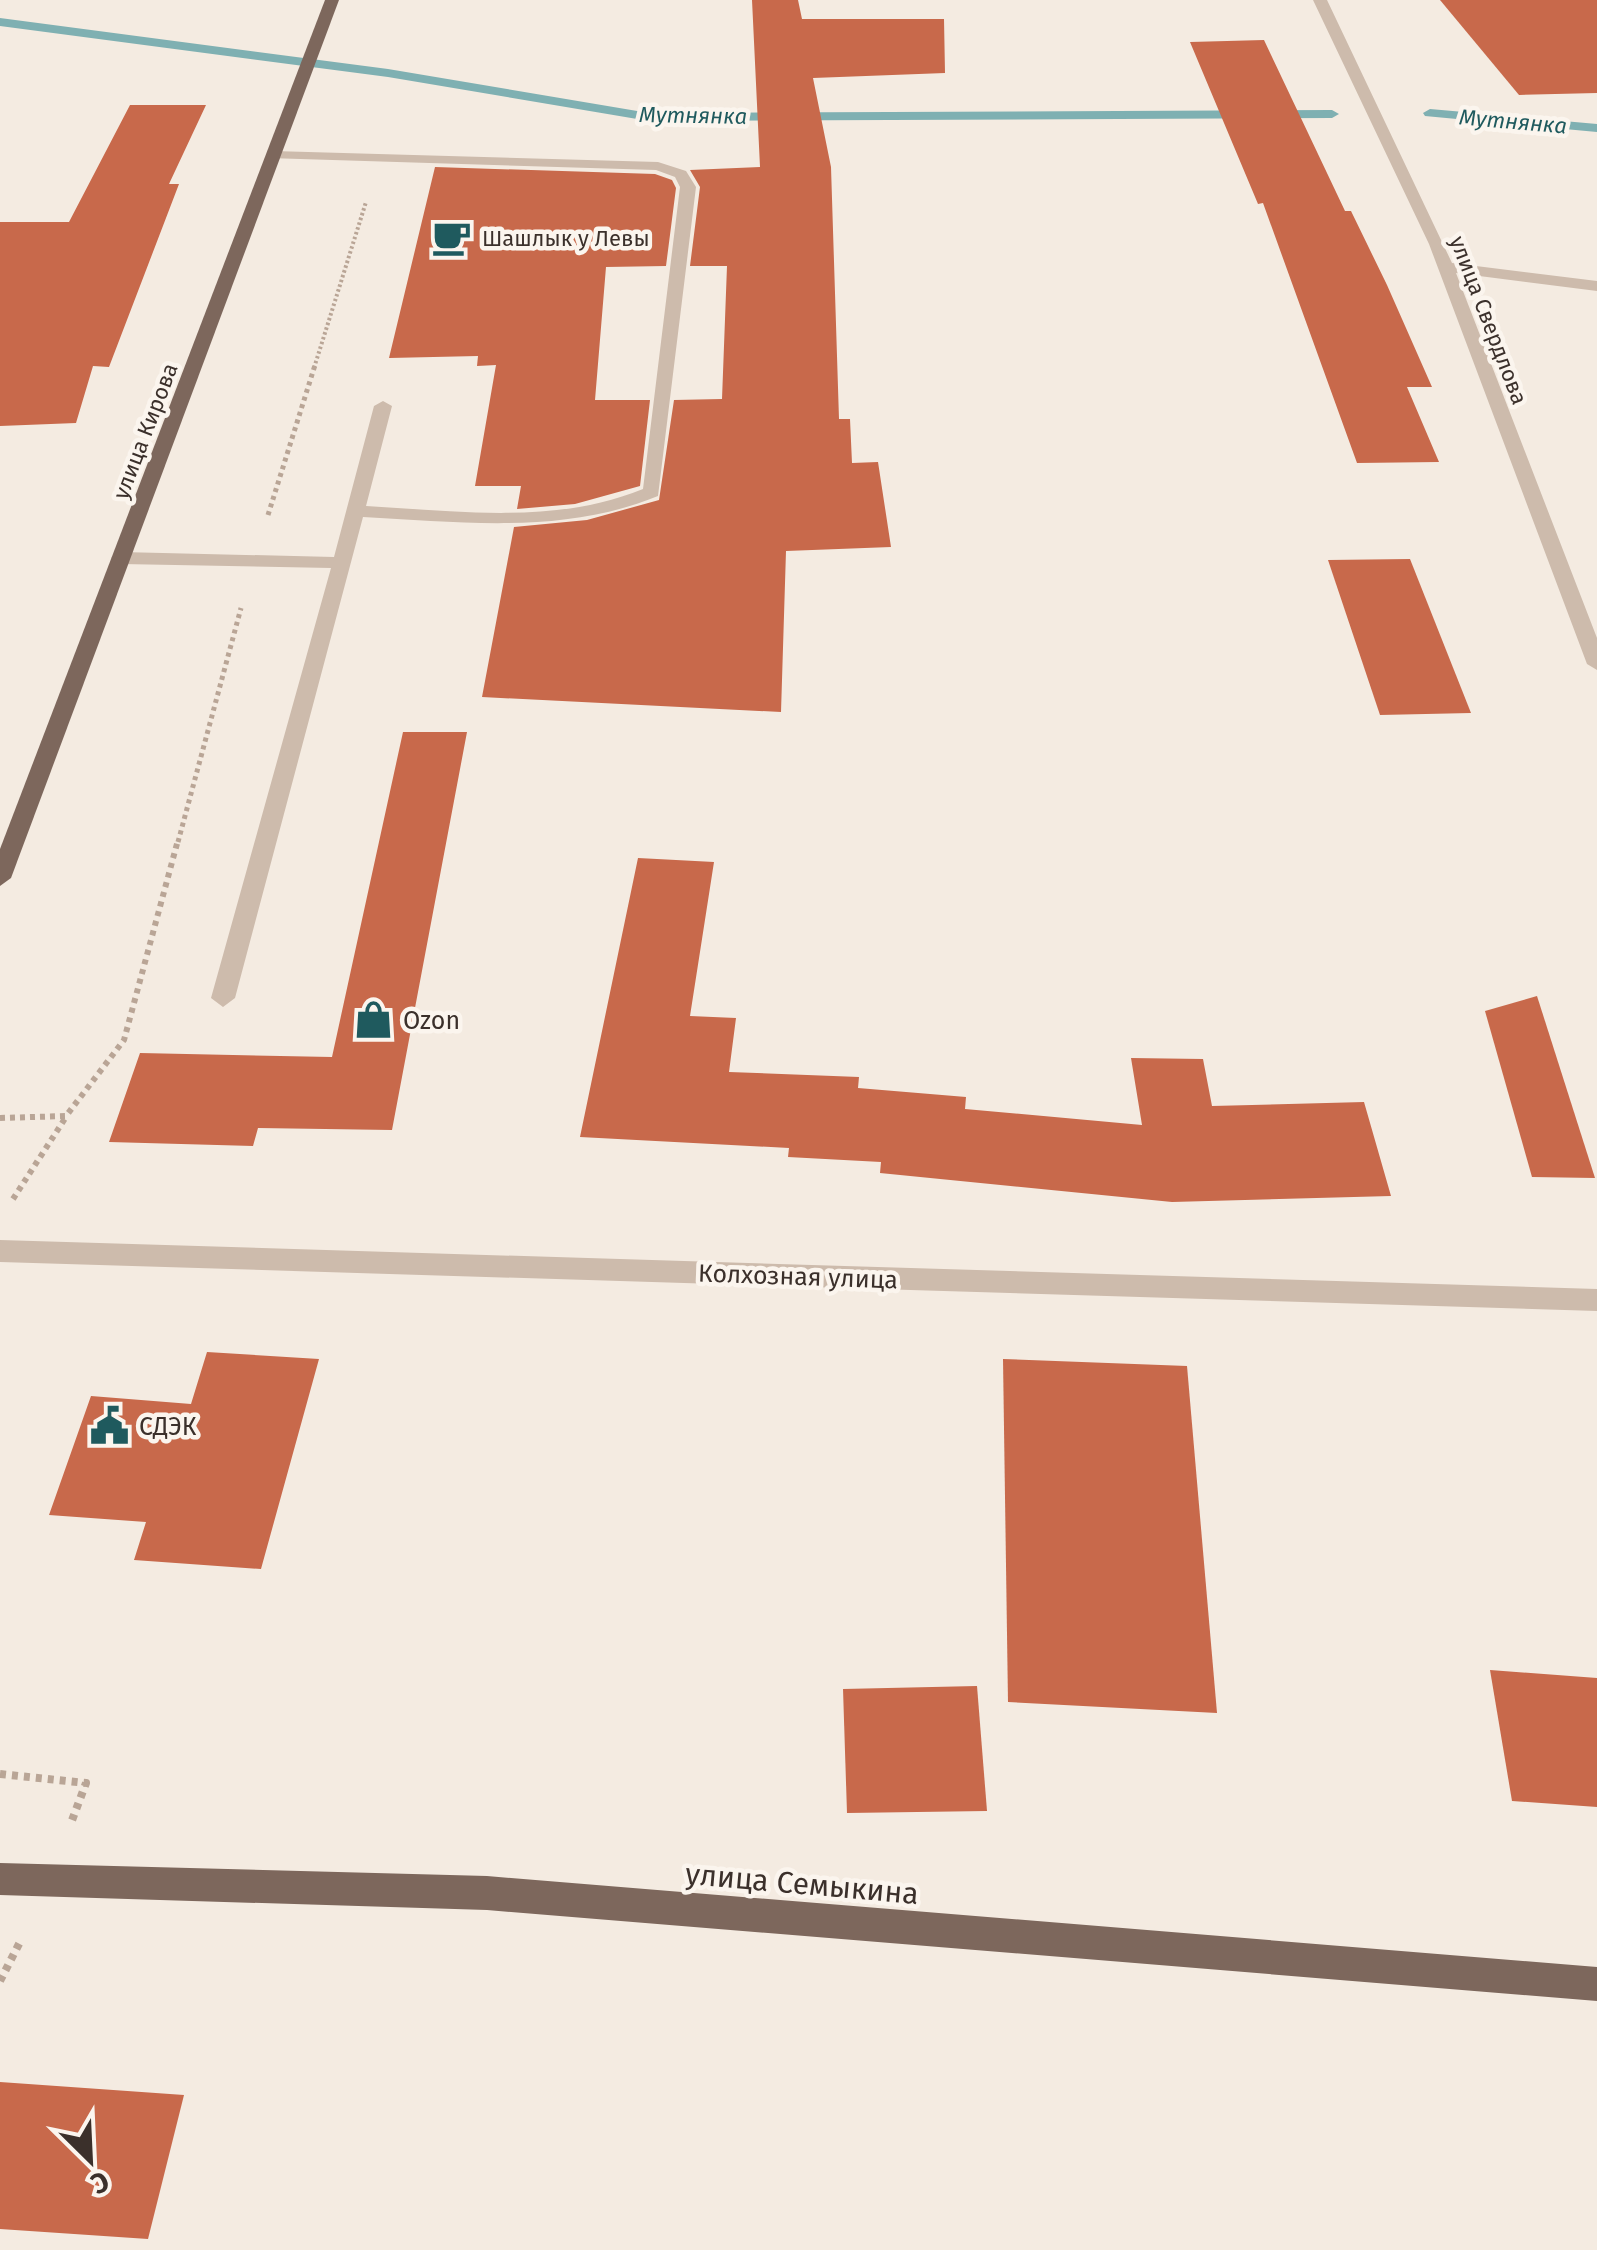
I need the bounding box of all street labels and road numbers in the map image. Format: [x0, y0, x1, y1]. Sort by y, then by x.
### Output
street label: улица Свердлова [1444, 232, 1533, 408]
street label: улица Кирова [107, 359, 184, 503]
street label: Колхозная улица [698, 1259, 898, 1295]
street label: улица Семыкина [684, 1856, 920, 1912]

